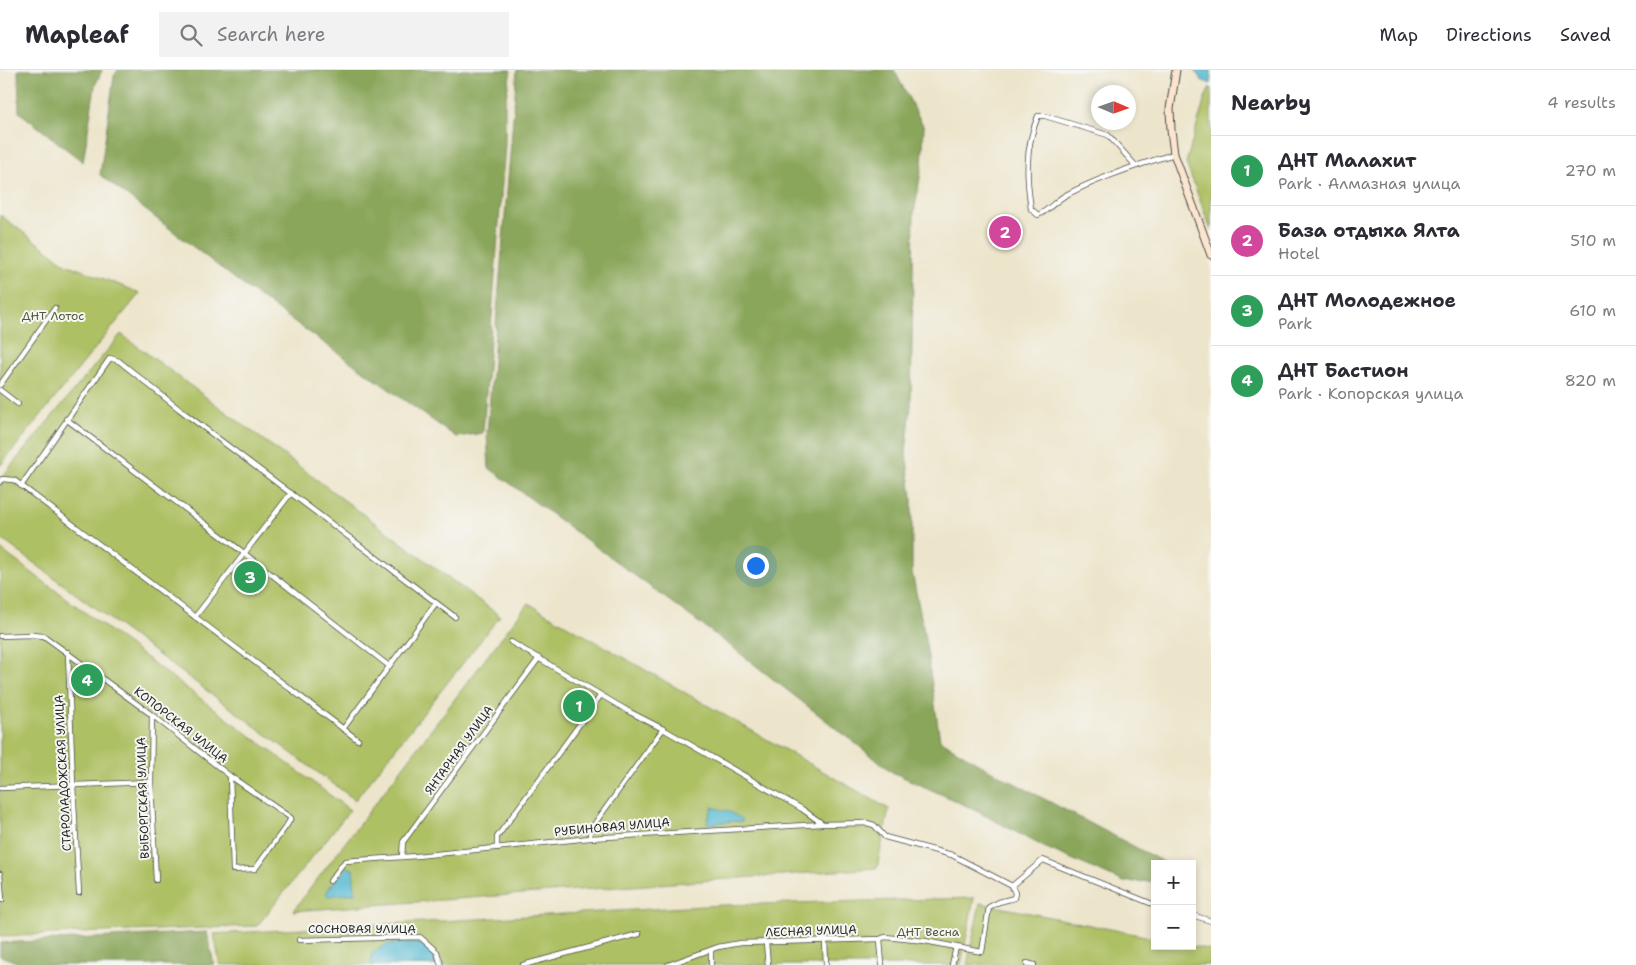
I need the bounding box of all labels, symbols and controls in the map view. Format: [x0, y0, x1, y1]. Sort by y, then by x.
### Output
search box [159, 12, 509, 57]
text: Mapleaf [25, 19, 129, 51]
icon: search [177, 21, 205, 49]
text: Search here [217, 22, 325, 47]
text: Map [1380, 23, 1418, 47]
text: Directions [1446, 23, 1532, 47]
text: Saved [1560, 23, 1611, 47]
north arrow [1091, 85, 1136, 130]
text: Nearby [1231, 89, 1311, 117]
text: 4 results [1547, 92, 1616, 113]
text: ДНТ Малахит [1278, 148, 1416, 173]
text: 1 [1243, 160, 1251, 181]
text: 270 m [1565, 160, 1616, 181]
text: Park · Алмазная улица [1278, 173, 1461, 194]
pin: 2 [989, 213, 1021, 251]
text: База отдыха Ялта [1278, 218, 1460, 243]
text: 2 [1241, 230, 1253, 251]
text: 510 m [1570, 230, 1616, 251]
text: Hotel [1278, 243, 1319, 264]
text: ДНТ Молодежное [1278, 288, 1456, 313]
text: 3 [1241, 300, 1253, 321]
text: 610 m [1569, 300, 1616, 321]
park label: ДНТ Лотос [22, 308, 84, 324]
text: Park [1278, 313, 1312, 334]
text: ДНТ Бастион [1278, 358, 1409, 383]
text: 4 [1241, 370, 1253, 391]
text: 820 m [1565, 370, 1616, 391]
text: Park · Копорская улица [1278, 383, 1463, 404]
your location [743, 553, 769, 579]
pin: 3 [234, 558, 266, 596]
pin: 4 [71, 661, 103, 699]
street label: КОПОРСКАЯ УЛИЦА [131, 683, 231, 767]
pin: 1 [563, 687, 595, 725]
street label: СТАРОЛАДОЖСКАЯ УЛИЦА [51, 694, 75, 852]
street label: ЯНТАРНАЯ УЛИЦА [421, 702, 497, 798]
street label: ВЫБОРГСКАЯ УЛИЦА [133, 737, 153, 859]
street label: РУБИНОВАЯ УЛИЦА [554, 814, 671, 840]
map controls [1151, 860, 1196, 950]
button: + [1151, 860, 1196, 905]
button: − [1151, 905, 1196, 950]
street label: СОСНОВАЯ УЛИЦА [308, 921, 416, 937]
street label: ЛЕСНАЯ УЛИЦА [765, 921, 857, 941]
park label: ДНТ Весна [897, 924, 960, 940]

